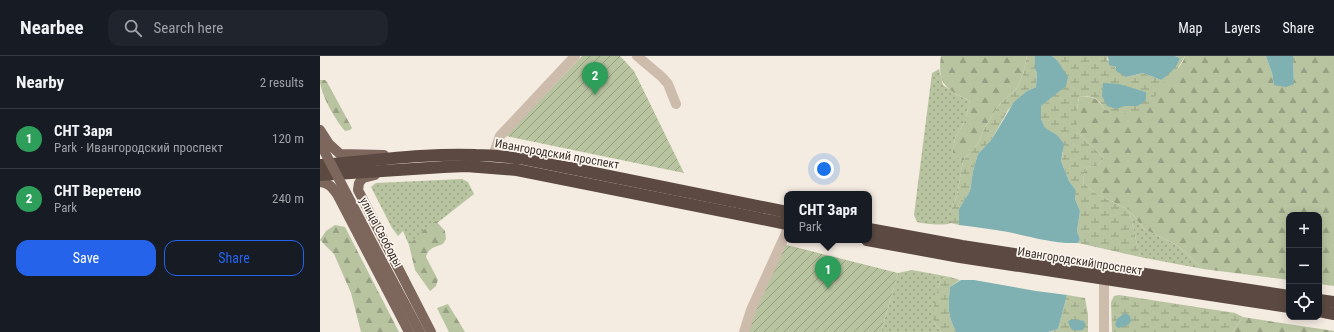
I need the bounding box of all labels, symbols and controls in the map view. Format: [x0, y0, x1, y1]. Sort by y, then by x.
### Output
search box [108, 10, 388, 46]
text: Nearbee [20, 16, 84, 39]
icon: search [122, 17, 144, 39]
text: Search here [154, 19, 223, 37]
text: Map [1178, 20, 1202, 36]
text: Layers [1224, 20, 1261, 36]
text: Share [1283, 20, 1314, 36]
pin: 2 [582, 62, 608, 95]
text: Nearby [16, 72, 64, 92]
text: 2 results [260, 75, 304, 90]
text: СНТ Заря [54, 122, 113, 140]
text: 1 [26, 131, 32, 146]
text: 120 m [272, 131, 304, 146]
street label: Ивангородский проспект [494, 136, 620, 172]
text: Park · Ивангородский проспект [54, 140, 223, 155]
your location [814, 159, 834, 179]
text: СНТ Веретено [54, 182, 141, 200]
text: 2 [26, 191, 32, 206]
text: 240 m [272, 191, 304, 206]
popup [784, 191, 872, 243]
street label: улица Свободы [357, 195, 405, 269]
text: Park [54, 200, 77, 215]
text: СНТ Заря [799, 201, 857, 219]
map controls [1286, 212, 1322, 320]
button: + [1286, 212, 1322, 248]
text: Park [799, 219, 822, 234]
button: Save [16, 240, 156, 276]
button: Share [164, 240, 304, 276]
street label: Ивангородский проспект [1017, 244, 1143, 278]
button: − [1286, 248, 1322, 284]
pin: 1 [815, 256, 841, 289]
button: locate [1286, 284, 1322, 320]

